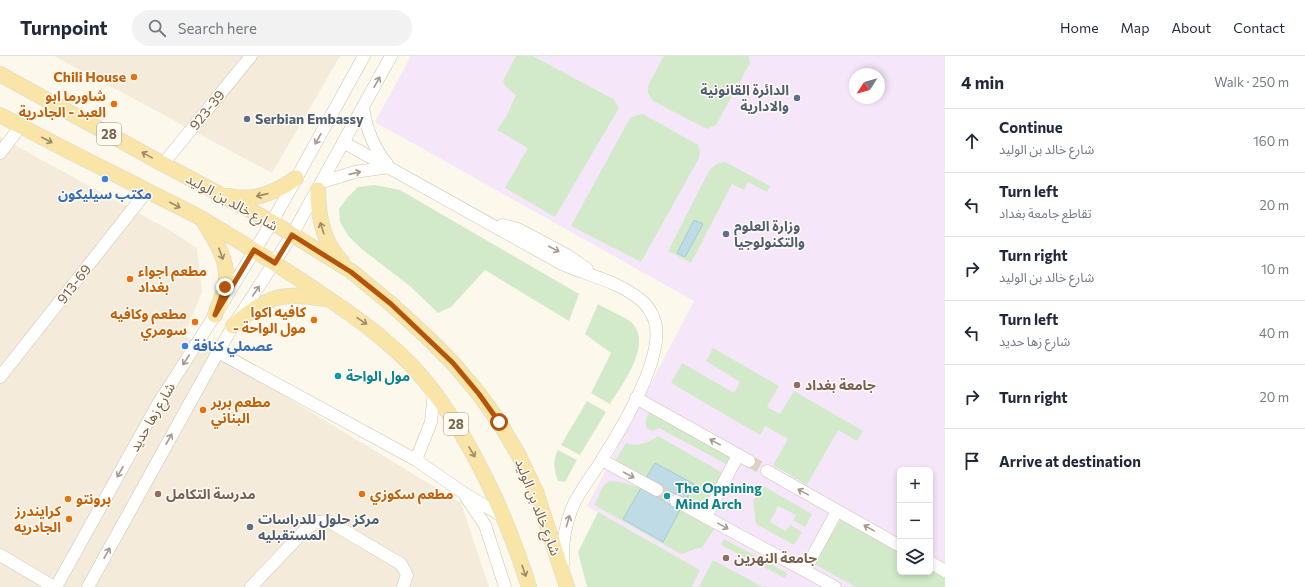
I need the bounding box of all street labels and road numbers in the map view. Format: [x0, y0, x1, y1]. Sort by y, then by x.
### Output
street label: 923-39 [185, 86, 228, 133]
road number: 28 [97, 123, 121, 145]
street label: شارع خالد بن الوليد [182, 169, 281, 237]
street label: 913-69 [53, 261, 94, 307]
street label: شارع زها حديد [125, 379, 181, 456]
road number: 28 [444, 413, 468, 435]
street label: شارع خالد بن الوليد [509, 456, 565, 559]

